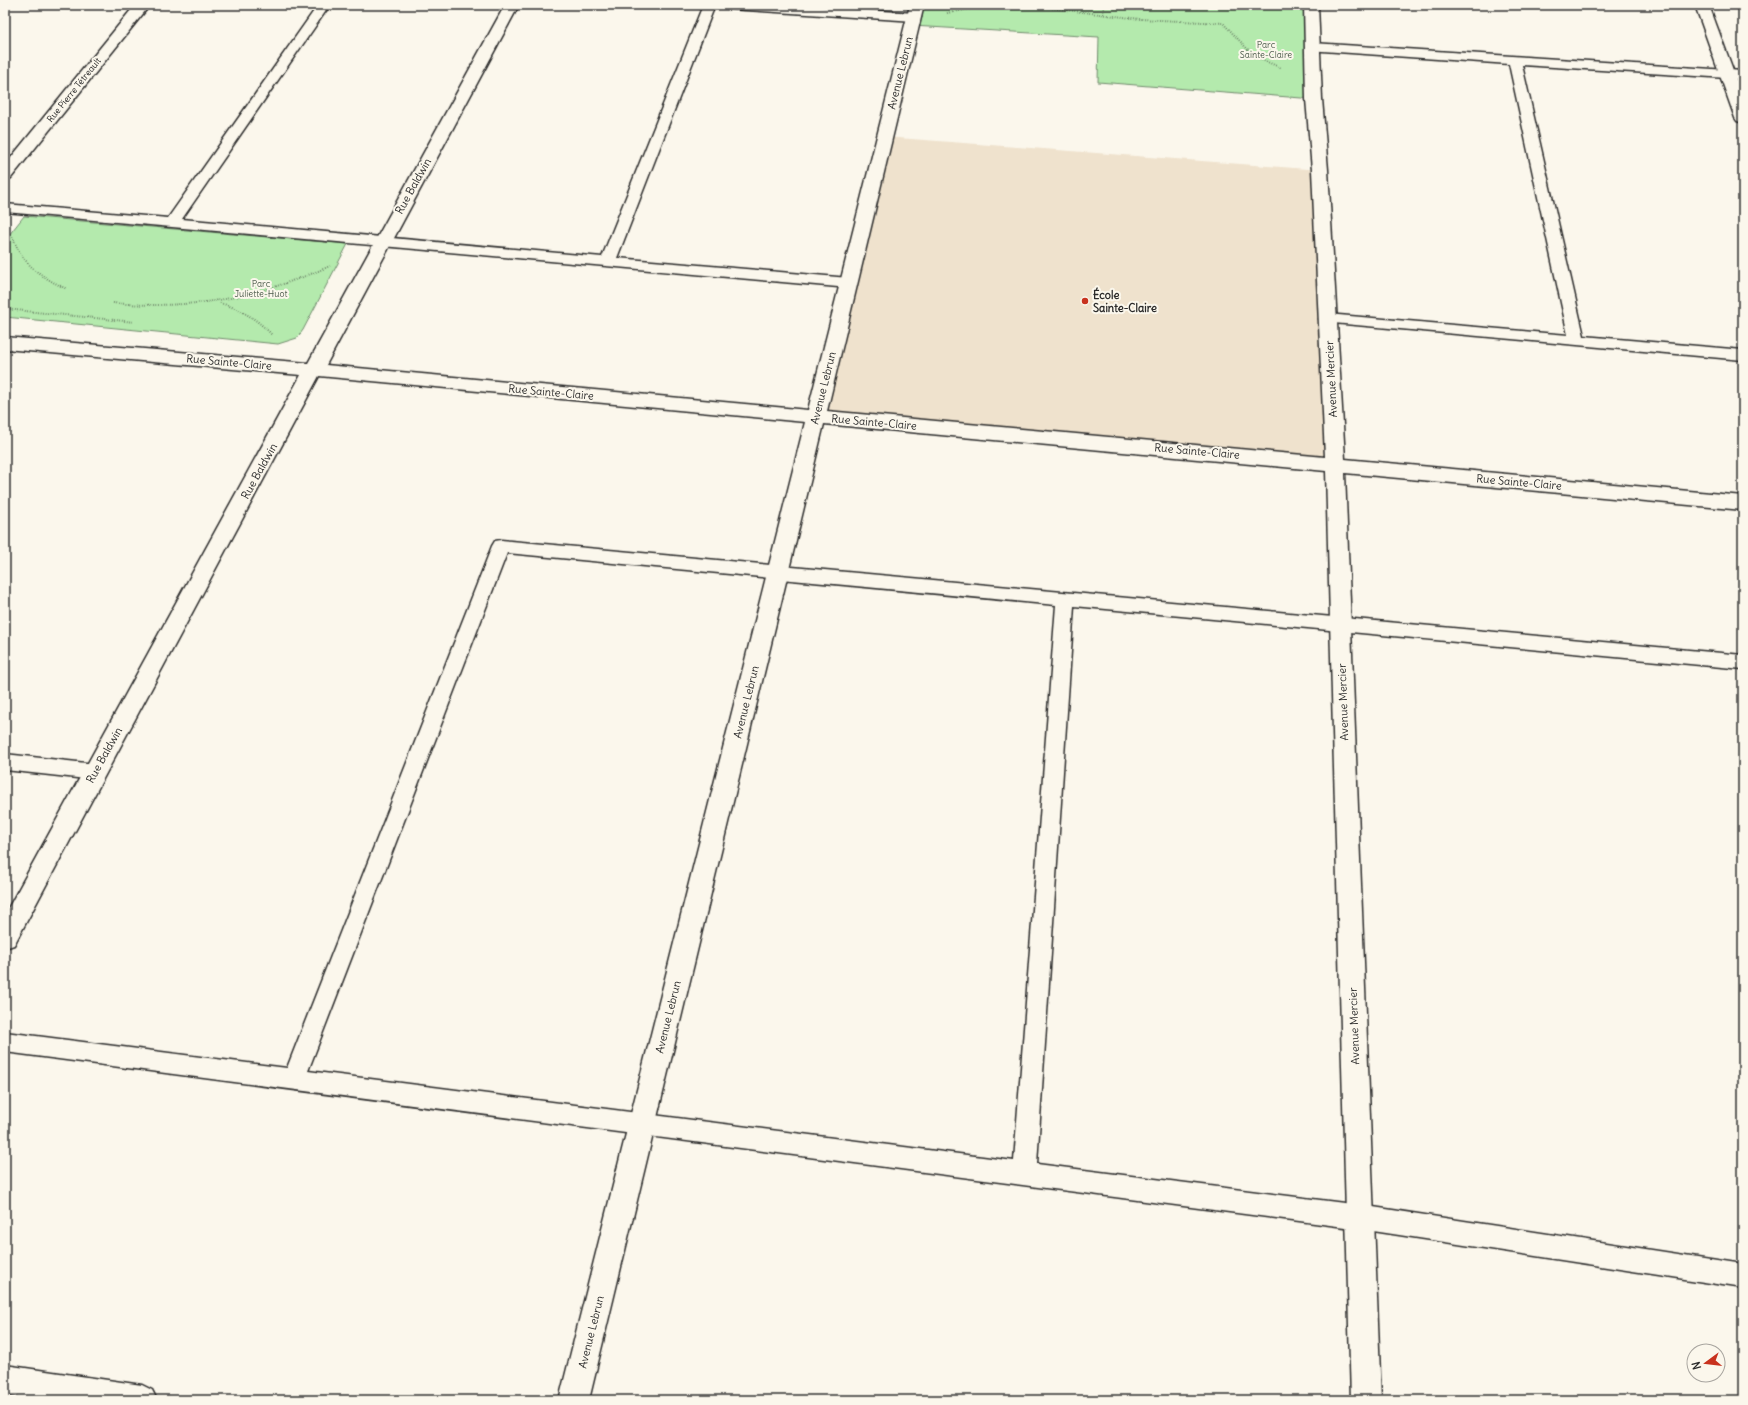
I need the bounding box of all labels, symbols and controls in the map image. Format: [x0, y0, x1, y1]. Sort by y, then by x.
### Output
street label: Avenue Lebrun [884, 35, 916, 111]
park label: Parc Sainte-Claire [1240, 39, 1292, 60]
street label: Rue Pierre Tétreault [44, 55, 103, 124]
street label: Rue Baldwin [392, 156, 434, 216]
park label: Parc Juliette-Huot [234, 278, 288, 299]
place label: École Sainte-Claire [1093, 287, 1157, 315]
marker: École Sainte-Claire [1080, 296, 1090, 306]
street label: Avenue Mercier [1322, 340, 1340, 418]
street label: Avenue Lebrun [807, 350, 839, 426]
street label: Rue Sainte-Claire [186, 351, 272, 373]
street label: Rue Sainte-Claire [508, 381, 594, 403]
street label: Rue Sainte-Claire [831, 411, 917, 433]
street label: Rue Sainte-Claire [1154, 440, 1240, 462]
street label: Rue Baldwin [238, 441, 280, 501]
street label: Rue Sainte-Claire [1476, 471, 1562, 493]
street label: Avenue Mercier [1335, 663, 1351, 741]
street label: Avenue Lebrun [730, 664, 762, 740]
street label: Rue Baldwin [83, 725, 125, 785]
street label: Avenue Lebrun [652, 979, 684, 1055]
street label: Avenue Mercier [1346, 987, 1362, 1065]
street label: Avenue Lebrun [575, 1294, 607, 1370]
north arrow [1686, 1343, 1726, 1383]
text: N [1689, 1360, 1704, 1371]

